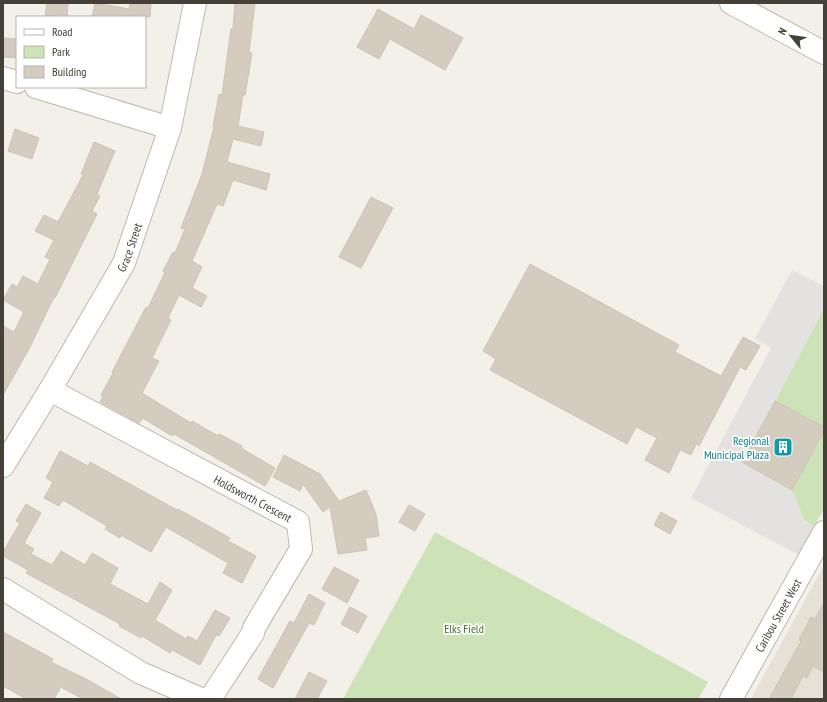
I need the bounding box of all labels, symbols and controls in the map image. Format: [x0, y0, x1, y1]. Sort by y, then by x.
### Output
legend [16, 16, 146, 88]
north arrow [771, 16, 811, 56]
text: Road [52, 24, 72, 39]
text: N [775, 25, 790, 37]
text: Park [52, 44, 70, 59]
text: Building [52, 64, 87, 79]
street label: Grace Street [113, 220, 145, 274]
place label: Regional Municipal Plaza [704, 433, 769, 462]
building icon: Regional Municipal Plaza [772, 436, 794, 458]
street label: Holdsworth Crescent [212, 471, 295, 525]
street label: Caribou Street West [751, 575, 804, 654]
park label: Elks Field [444, 621, 484, 636]

